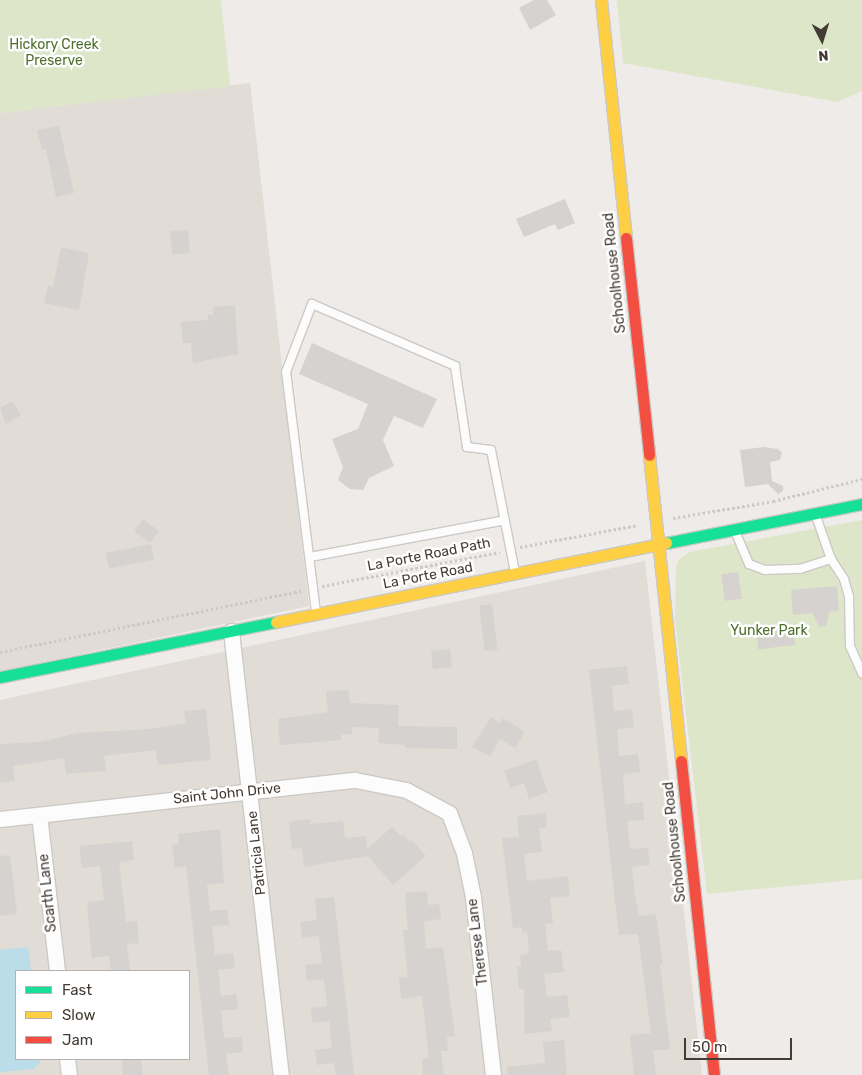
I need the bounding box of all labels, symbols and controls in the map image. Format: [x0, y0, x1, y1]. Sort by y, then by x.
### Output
north arrow [797, 15, 847, 65]
park label: Hickory Creek Preserve [9, 37, 99, 70]
text: N [818, 47, 829, 64]
street label: Schoolhouse Road [600, 212, 630, 334]
street label: La Porte Road Path [366, 535, 492, 575]
street label: La Porte Road [382, 559, 474, 593]
park label: Yunker Park [730, 623, 808, 639]
street label: Saint John Drive [172, 780, 282, 808]
street label: Schoolhouse Road [660, 781, 690, 903]
street label: Patricia Lane [244, 810, 270, 896]
street label: Scarth Lane [36, 853, 60, 933]
street label: Therese Lane [464, 898, 492, 986]
legend [15, 970, 190, 1060]
text: Fast [62, 981, 92, 999]
text: Slow [62, 1006, 95, 1024]
scale bar [687, 1028, 794, 1060]
text: Jam [62, 1031, 93, 1049]
text: 50 m [692, 1038, 727, 1056]

